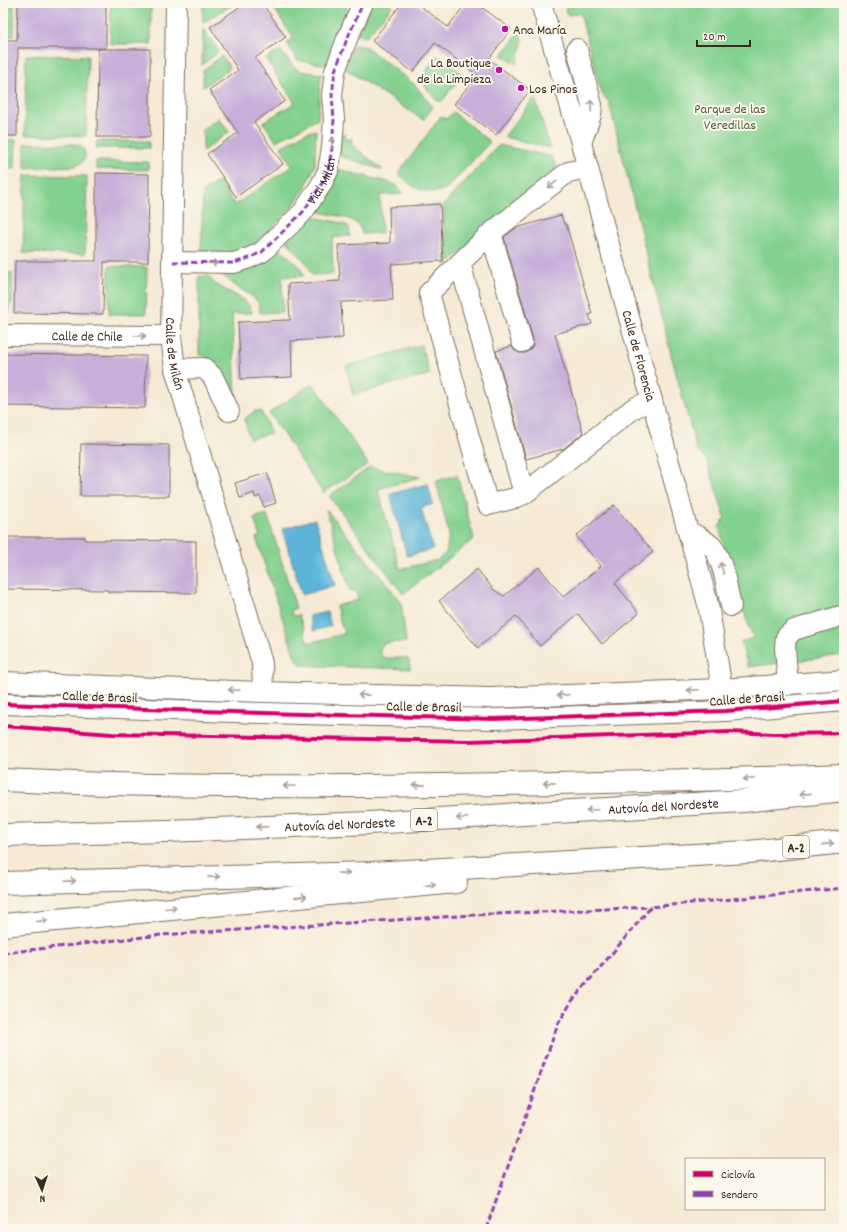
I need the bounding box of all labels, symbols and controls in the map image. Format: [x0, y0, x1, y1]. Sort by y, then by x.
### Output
place label: Ana María [513, 21, 566, 41]
scale bar [697, 22, 750, 48]
marker: Ana María [500, 24, 510, 34]
text: 20 m [703, 29, 726, 46]
place label: La Boutique de la Limpieza [417, 54, 491, 90]
marker: La Boutique de la Limpieza [494, 65, 504, 75]
place label: Los Pinos [529, 80, 578, 100]
marker: Los Pinos [516, 83, 526, 93]
one-way arrow [587, 100, 594, 113]
park label: Parque de las Veredillas [694, 100, 766, 136]
one-way arrow [329, 137, 336, 150]
street label: Vial Milán [303, 156, 342, 209]
one-way arrow [548, 180, 559, 188]
one-way arrow [205, 259, 218, 267]
street label: Calle de Florencia [615, 308, 660, 404]
street label: Calle de Milán [159, 317, 189, 393]
street label: Calle de Chile [51, 327, 123, 348]
one-way arrow [133, 332, 146, 340]
one-way arrow [718, 562, 725, 575]
one-way arrow [687, 686, 700, 694]
street label: Calle de Brasil [62, 687, 139, 709]
one-way arrow [228, 687, 241, 694]
street label: Calle de Brasil [709, 687, 786, 713]
one-way arrow [358, 691, 371, 699]
one-way arrow [557, 692, 570, 699]
street label: Calle de Brasil [386, 697, 463, 719]
one-way arrow [743, 776, 756, 783]
one-way arrow [543, 779, 556, 787]
one-way arrow [283, 782, 296, 790]
one-way arrow [413, 782, 426, 789]
one-way arrow [799, 790, 812, 798]
street label: Autovía del Nordeste [607, 794, 719, 821]
one-way arrow [586, 806, 599, 813]
road number: A-2 [411, 809, 437, 831]
street label: Autovía del Nordeste [284, 813, 396, 838]
one-way arrow [456, 814, 469, 821]
one-way arrow [256, 823, 269, 831]
road number: A-2 [783, 836, 809, 858]
one-way arrow [821, 840, 834, 848]
one-way arrow [337, 869, 350, 877]
one-way arrow [207, 873, 220, 880]
one-way arrow [63, 877, 76, 885]
one-way arrow [423, 881, 436, 888]
one-way arrow [294, 893, 307, 900]
one-way arrow [164, 904, 177, 911]
one-way arrow [35, 918, 48, 925]
legend [685, 1158, 825, 1210]
text: Ciclovía [721, 1167, 755, 1184]
north arrow [22, 1170, 62, 1210]
text: Sendero [721, 1187, 758, 1204]
text: N [39, 1190, 46, 1206]

